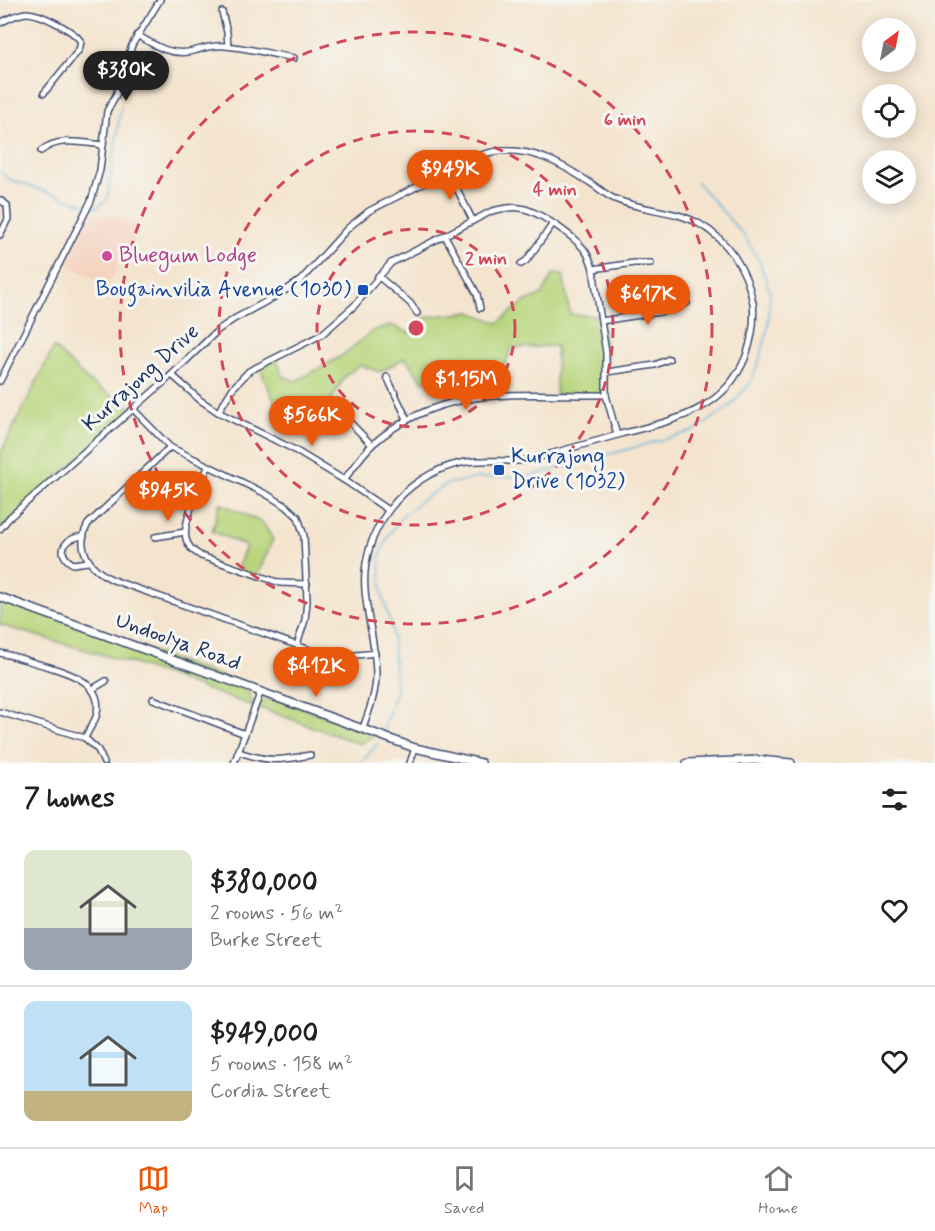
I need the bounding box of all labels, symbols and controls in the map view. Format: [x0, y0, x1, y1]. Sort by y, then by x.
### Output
north arrow [862, 18, 916, 72]
map controls [862, 18, 916, 204]
pin: $380K [84, 51, 168, 102]
text: $380K [97, 57, 155, 84]
button: locate [862, 84, 916, 138]
text: 6 min [604, 108, 646, 132]
pin: $949K [408, 150, 492, 201]
button: layers [862, 150, 916, 204]
text: $949K [421, 156, 479, 183]
text: 4 min [533, 178, 577, 202]
place label: Bluegum Lodge [119, 242, 257, 273]
text: 2 min [465, 247, 507, 271]
marker: Bluegum Lodge [100, 249, 114, 263]
pin: $617K [606, 275, 690, 326]
place label: Bougainvilia Avenue (1030) [96, 276, 351, 307]
text: $617K [620, 281, 676, 308]
marker: Bougainvilia Avenue (1030) [356, 283, 370, 297]
street label: Kurrajong Drive [77, 318, 207, 440]
centre of rings [406, 318, 426, 338]
pin: $1.15M [417, 360, 515, 411]
text: $1.15M [435, 366, 497, 393]
pin: $566K [270, 396, 354, 447]
text: $566K [283, 402, 341, 429]
place label: Kurrajong Drive (1032) [511, 443, 625, 496]
marker: Kurrajong Drive (1032) [492, 463, 506, 477]
pin: $945K [126, 471, 210, 522]
text: $945K [139, 477, 197, 504]
street label: Undoolya Road [111, 606, 245, 678]
pin: $412K [274, 647, 358, 698]
text: $412K [287, 653, 345, 680]
text: 7 homes [24, 782, 115, 816]
icon: filters [878, 783, 911, 816]
text: $380,000 [210, 866, 318, 900]
icon: home [72, 874, 144, 946]
icon: heart [878, 894, 911, 927]
text: 2 rooms · 56 m² [210, 900, 343, 927]
text: Burke Street [210, 927, 322, 954]
text: $949,000 [210, 1017, 318, 1051]
icon: home [72, 1025, 144, 1097]
icon: heart [878, 1045, 911, 1078]
text: 5 rooms · 158 m² [210, 1051, 353, 1078]
text: Cordia Street [210, 1078, 330, 1105]
tab: Map [137, 1162, 170, 1219]
tab: Saved [444, 1162, 484, 1219]
tab: Home [758, 1162, 798, 1219]

